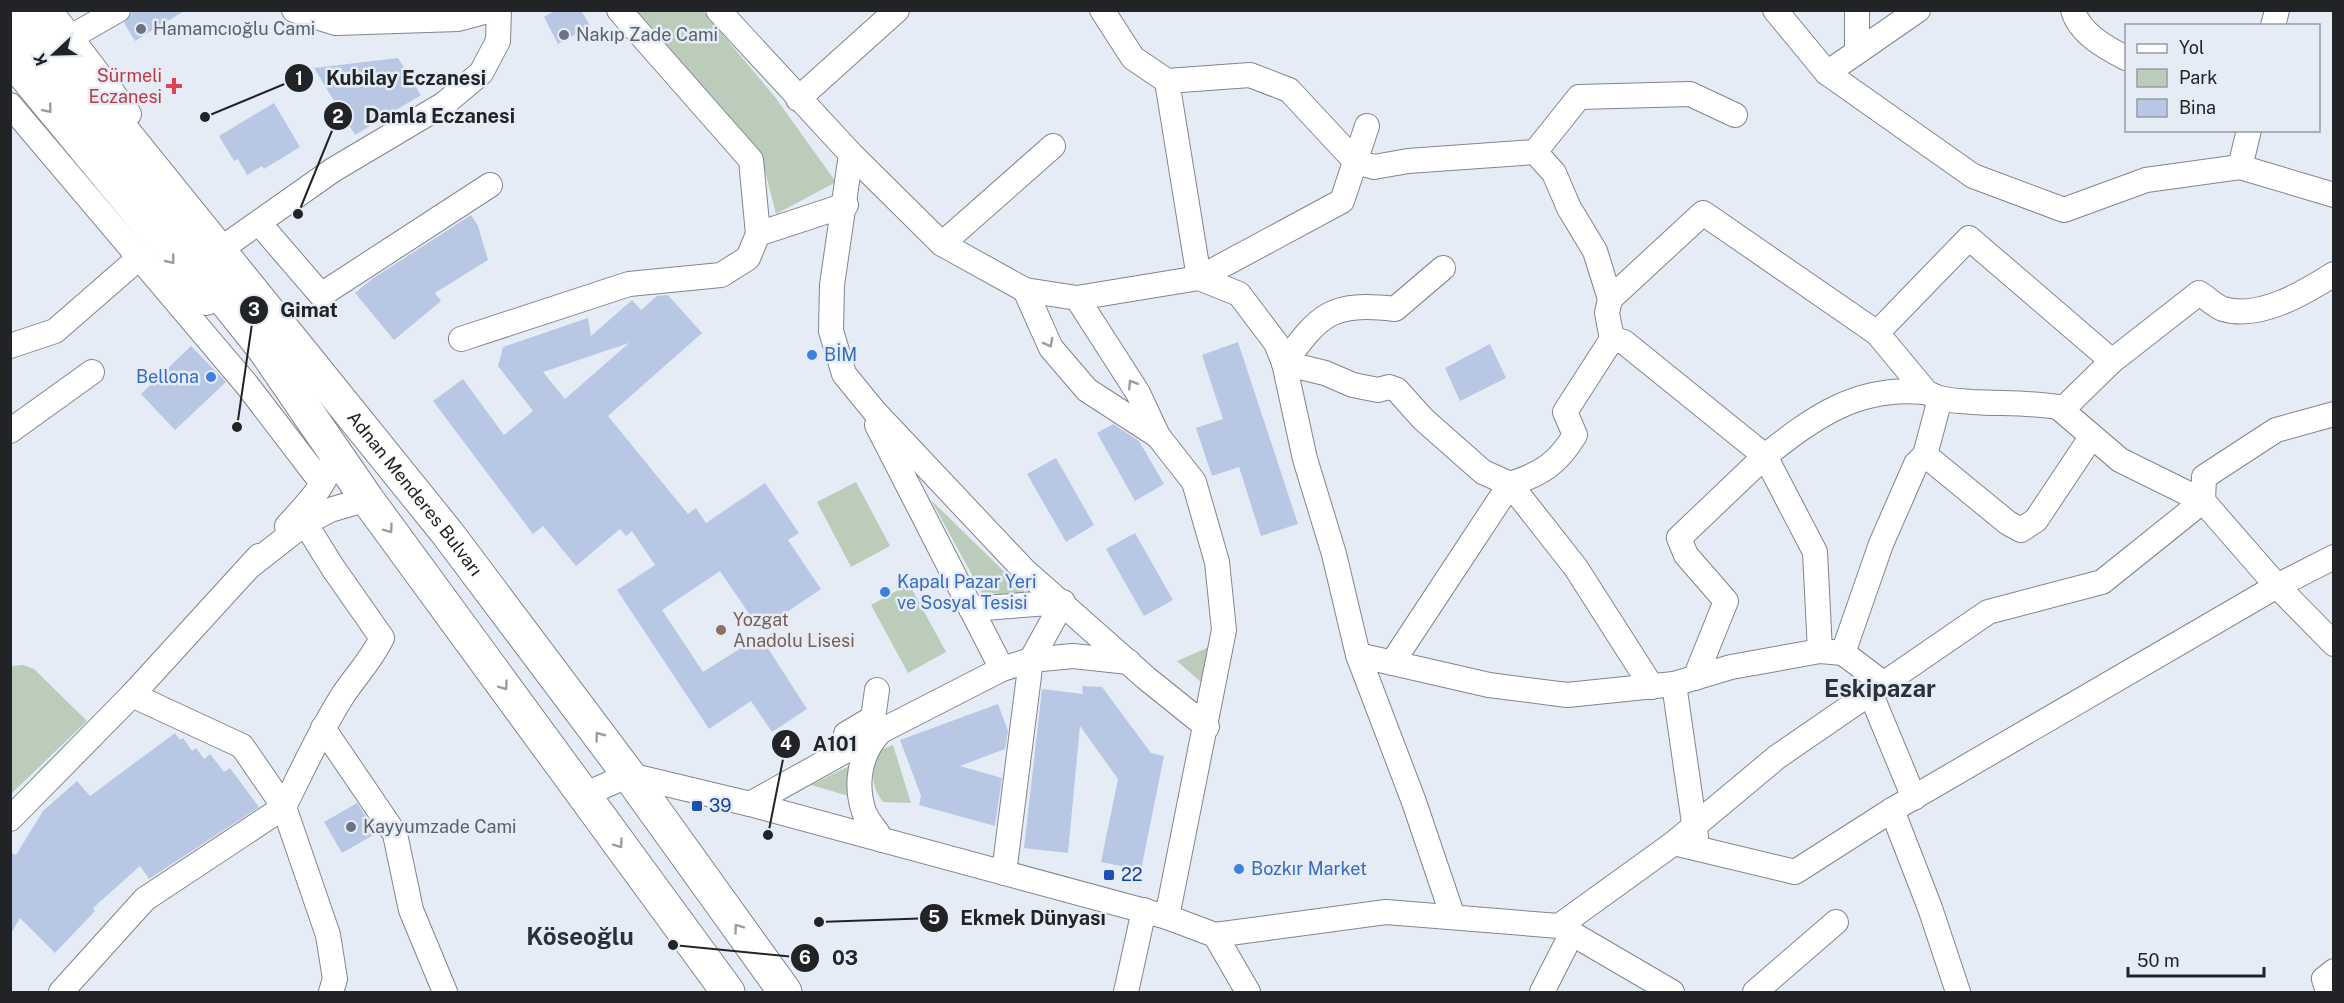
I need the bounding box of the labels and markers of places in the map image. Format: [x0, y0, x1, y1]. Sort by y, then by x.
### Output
place label: Hamamcıoğlu Cami [153, 18, 315, 39]
marker: Hamamcıoğlu Cami [134, 22, 148, 36]
place label: Nakıp Zade Cami [576, 24, 718, 45]
marker: Nakıp Zade Cami [557, 28, 571, 42]
callout: Kubilay Eczanesi [284, 59, 498, 97]
place label: Sürmeli Eczanesi [89, 65, 162, 107]
marker: Sürmeli Eczanesi [167, 79, 181, 93]
callout: Damla Eczanesi [323, 97, 527, 135]
callout: Gimat [239, 291, 350, 329]
place label: BİM [824, 343, 857, 365]
marker: BİM [805, 348, 819, 362]
place label: Bellona [136, 366, 199, 387]
marker: Bellona [204, 370, 218, 384]
place label: Kapalı Pazar Yeri ve Sosyal Tesisi [897, 571, 1037, 613]
marker: Kapalı Pazar Yeri ve Sosyal Tesisi [878, 585, 892, 599]
place label: Yozgat Anadolu Lisesi [733, 609, 855, 651]
marker: Yozgat Anadolu Lisesi [714, 623, 728, 637]
callout: A101 [771, 725, 870, 763]
place label: 39 [709, 795, 731, 816]
marker: 39 [690, 799, 704, 813]
place label: Kayyumzade Cami [363, 816, 516, 837]
marker: Kayyumzade Cami [344, 820, 358, 834]
place label: Bozkır Market [1251, 858, 1367, 879]
marker: Bozkır Market [1232, 862, 1246, 876]
place label: 22 [1121, 864, 1142, 885]
marker: 22 [1102, 868, 1116, 882]
callout: Ekmek Dünyası [919, 899, 1118, 937]
callout: 03 [790, 939, 870, 977]

